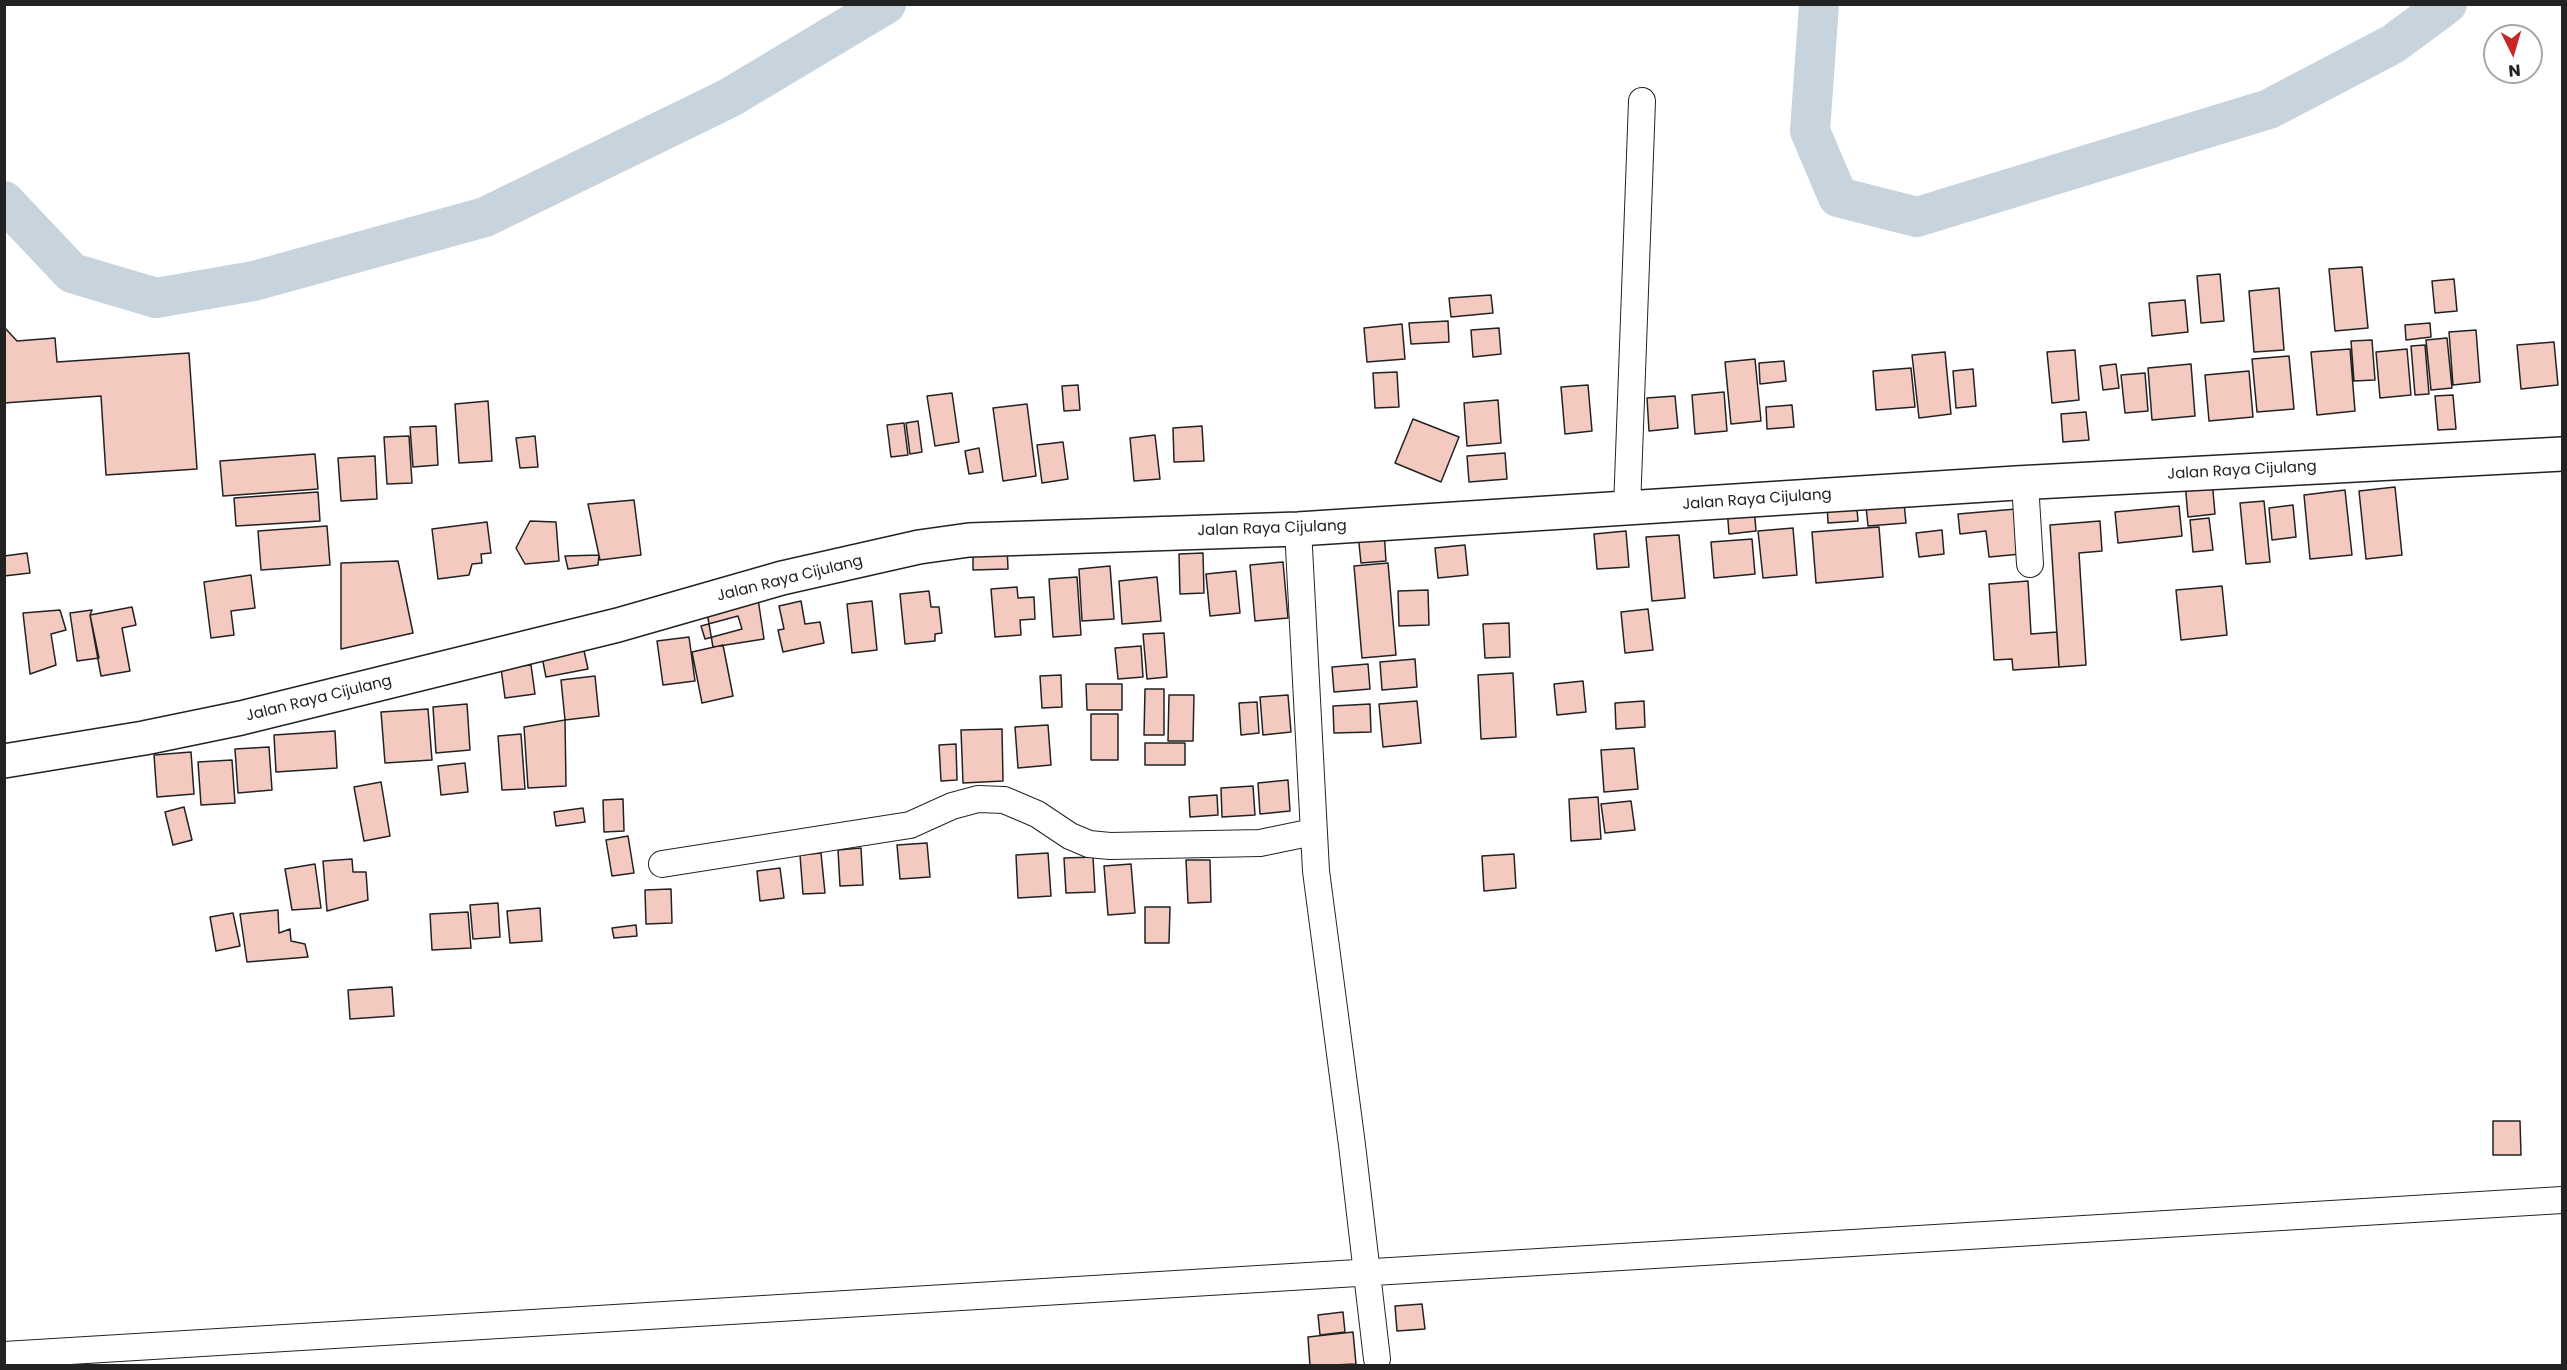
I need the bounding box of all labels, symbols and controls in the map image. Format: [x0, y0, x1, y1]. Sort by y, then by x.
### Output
north arrow [2483, 24, 2543, 84]
text: N [2507, 58, 2521, 82]
street label: Jalan Raya Cijulang [2167, 458, 2317, 484]
street label: Jalan Raya Cijulang [1682, 486, 1832, 514]
street label: Jalan Raya Cijulang [1197, 517, 1347, 541]
street label: Jalan Raya Cijulang [715, 552, 865, 606]
street label: Jalan Raya Cijulang [244, 672, 394, 726]

